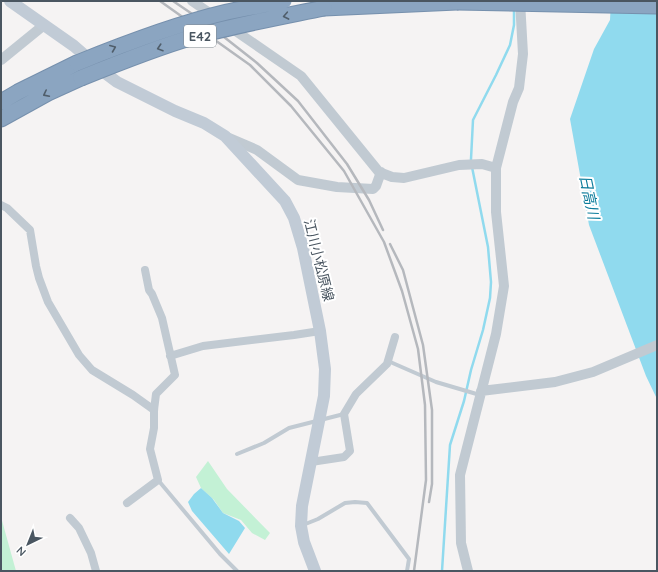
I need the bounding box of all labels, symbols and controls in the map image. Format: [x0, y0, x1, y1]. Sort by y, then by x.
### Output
one-way arrow [283, 11, 289, 20]
road number: E42 [184, 25, 216, 47]
one-way arrow [157, 43, 164, 52]
one-way arrow [110, 44, 117, 52]
one-way arrow [43, 90, 50, 97]
water label: 日高川 [576, 173, 604, 223]
street label: 江川小松原線 [300, 217, 338, 303]
north arrow [8, 524, 48, 564]
text: N [13, 543, 29, 559]

